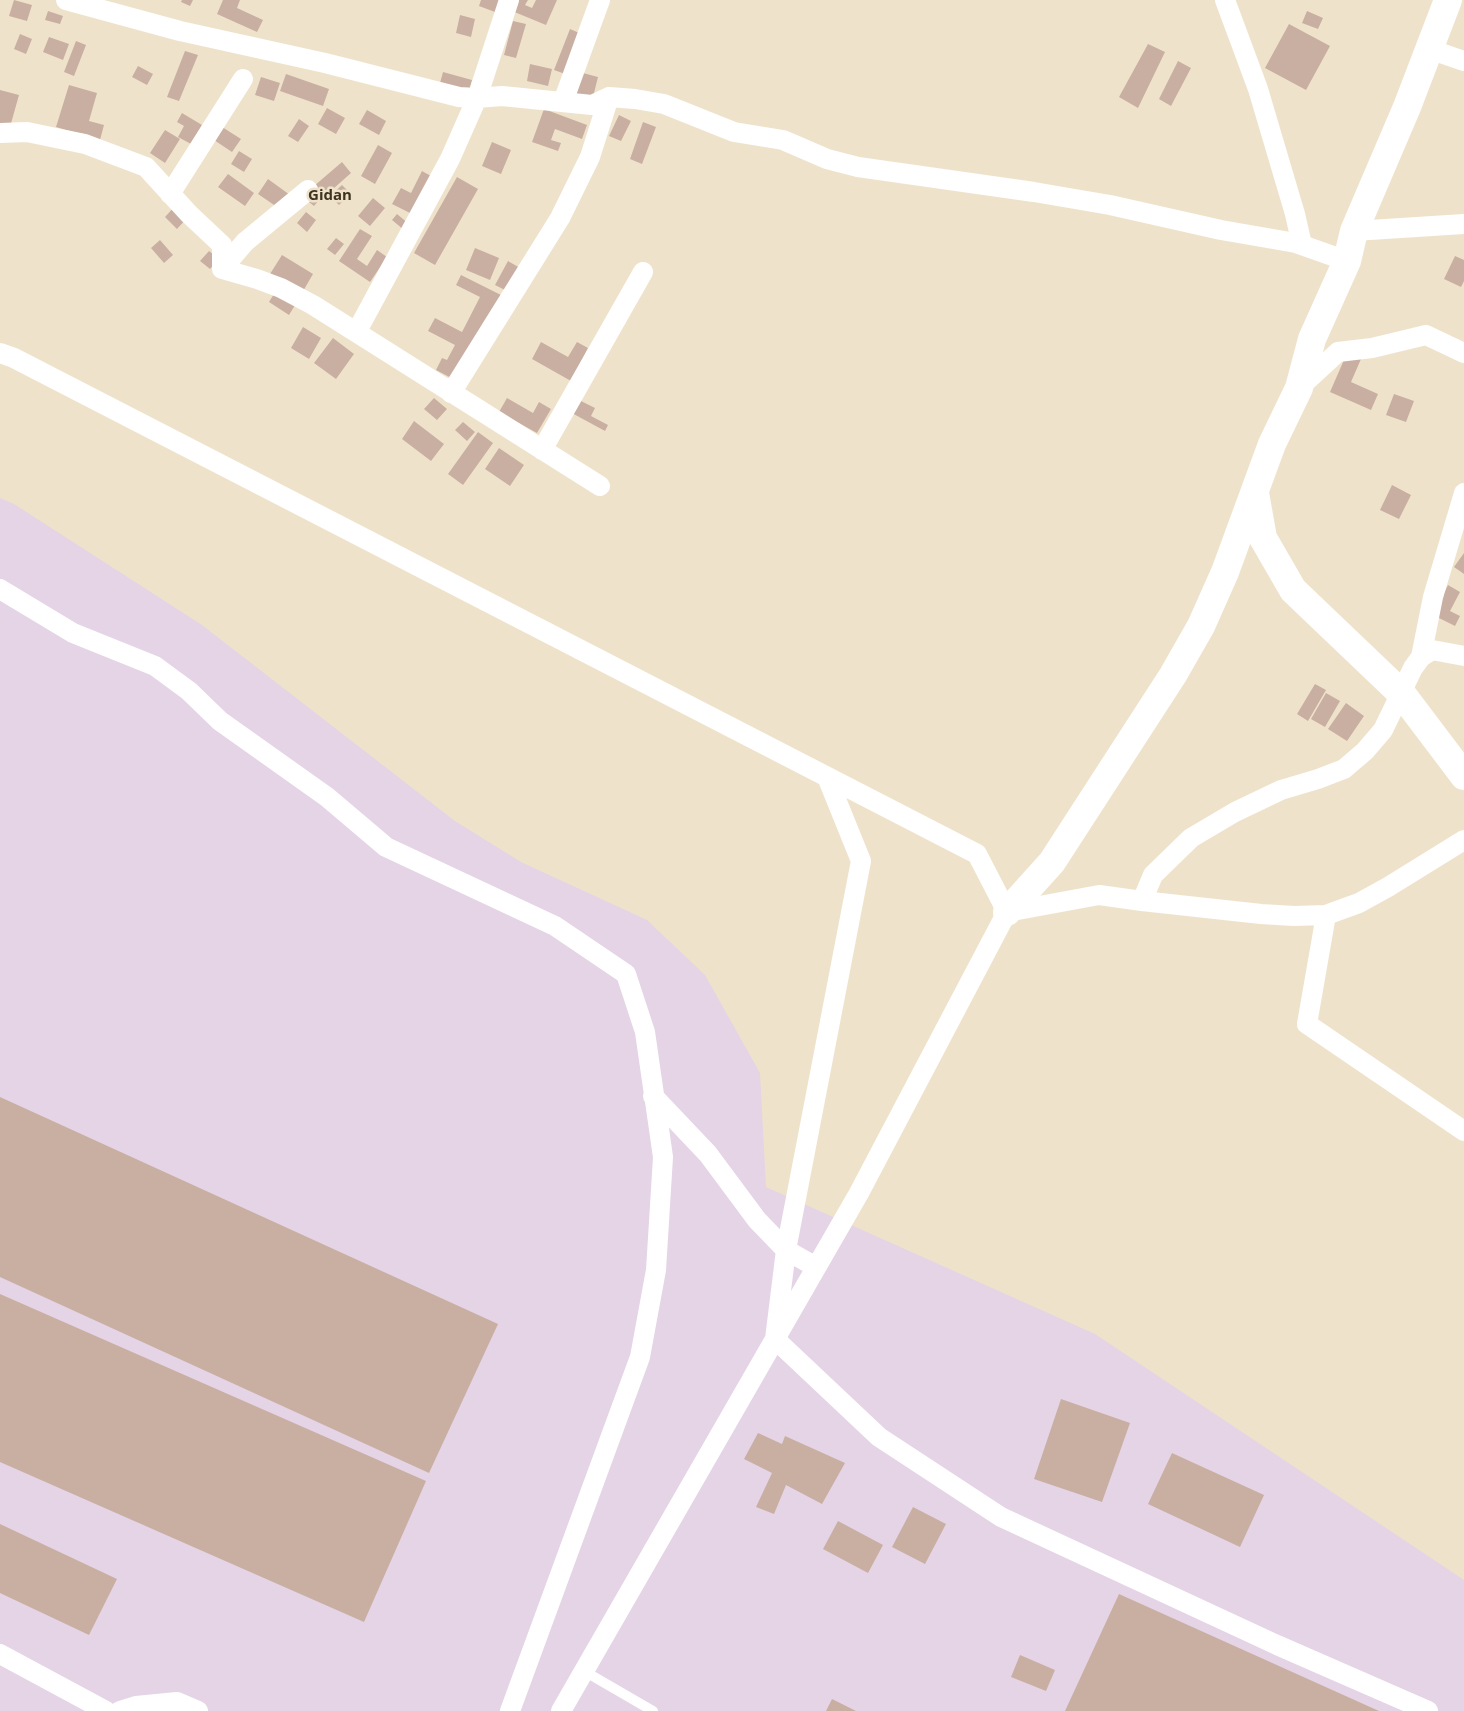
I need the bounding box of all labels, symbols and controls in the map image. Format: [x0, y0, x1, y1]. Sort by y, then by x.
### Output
district label: Gidan [308, 187, 352, 205]

